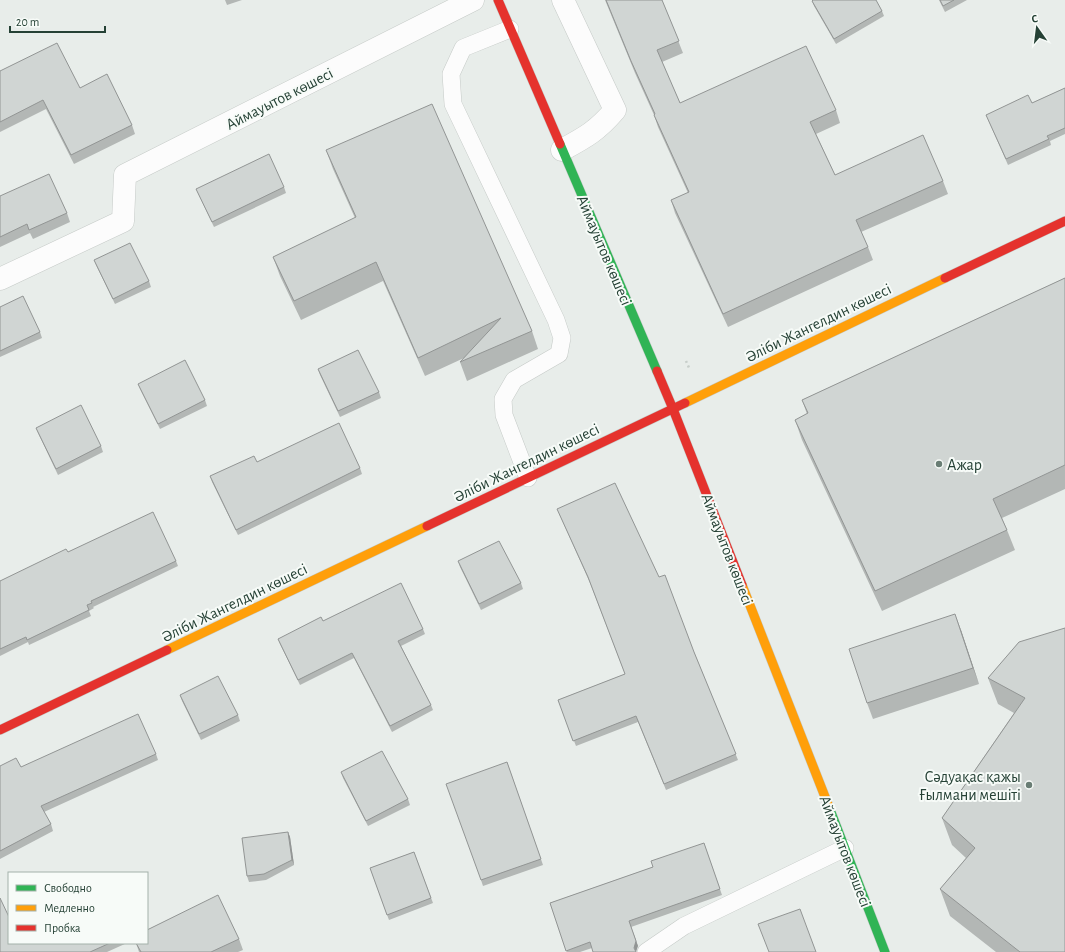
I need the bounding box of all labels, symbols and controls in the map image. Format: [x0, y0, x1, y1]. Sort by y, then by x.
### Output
scale bar [10, 8, 105, 34]
north arrow [1017, 8, 1057, 48]
text: С [1030, 13, 1039, 25]
text: 20 m [16, 16, 39, 28]
street label: Аймауытов көшесі [223, 65, 336, 134]
street label: Аймауытов көшесі [573, 193, 634, 308]
street label: Әліби Жангелдин көшесі [743, 281, 894, 365]
street label: Әліби Жангелдин көшесі [451, 421, 602, 505]
place label: Ажар [947, 457, 982, 473]
marker: Ажар [934, 459, 944, 469]
street label: Аймауытов көшесі [698, 491, 756, 608]
street label: Әліби Жангелдин көшесі [159, 561, 310, 645]
place label: Сәдуақас қажы Ғылмани мешіті [919, 769, 1021, 803]
marker: Сәдуақас қажы Ғылмани мешіті [1024, 780, 1034, 790]
street label: Аймауытов көшесі [816, 793, 874, 910]
legend [8, 872, 148, 944]
text: Свободно [44, 882, 92, 894]
text: Медленно [44, 902, 95, 914]
text: Пробка [44, 922, 81, 934]

